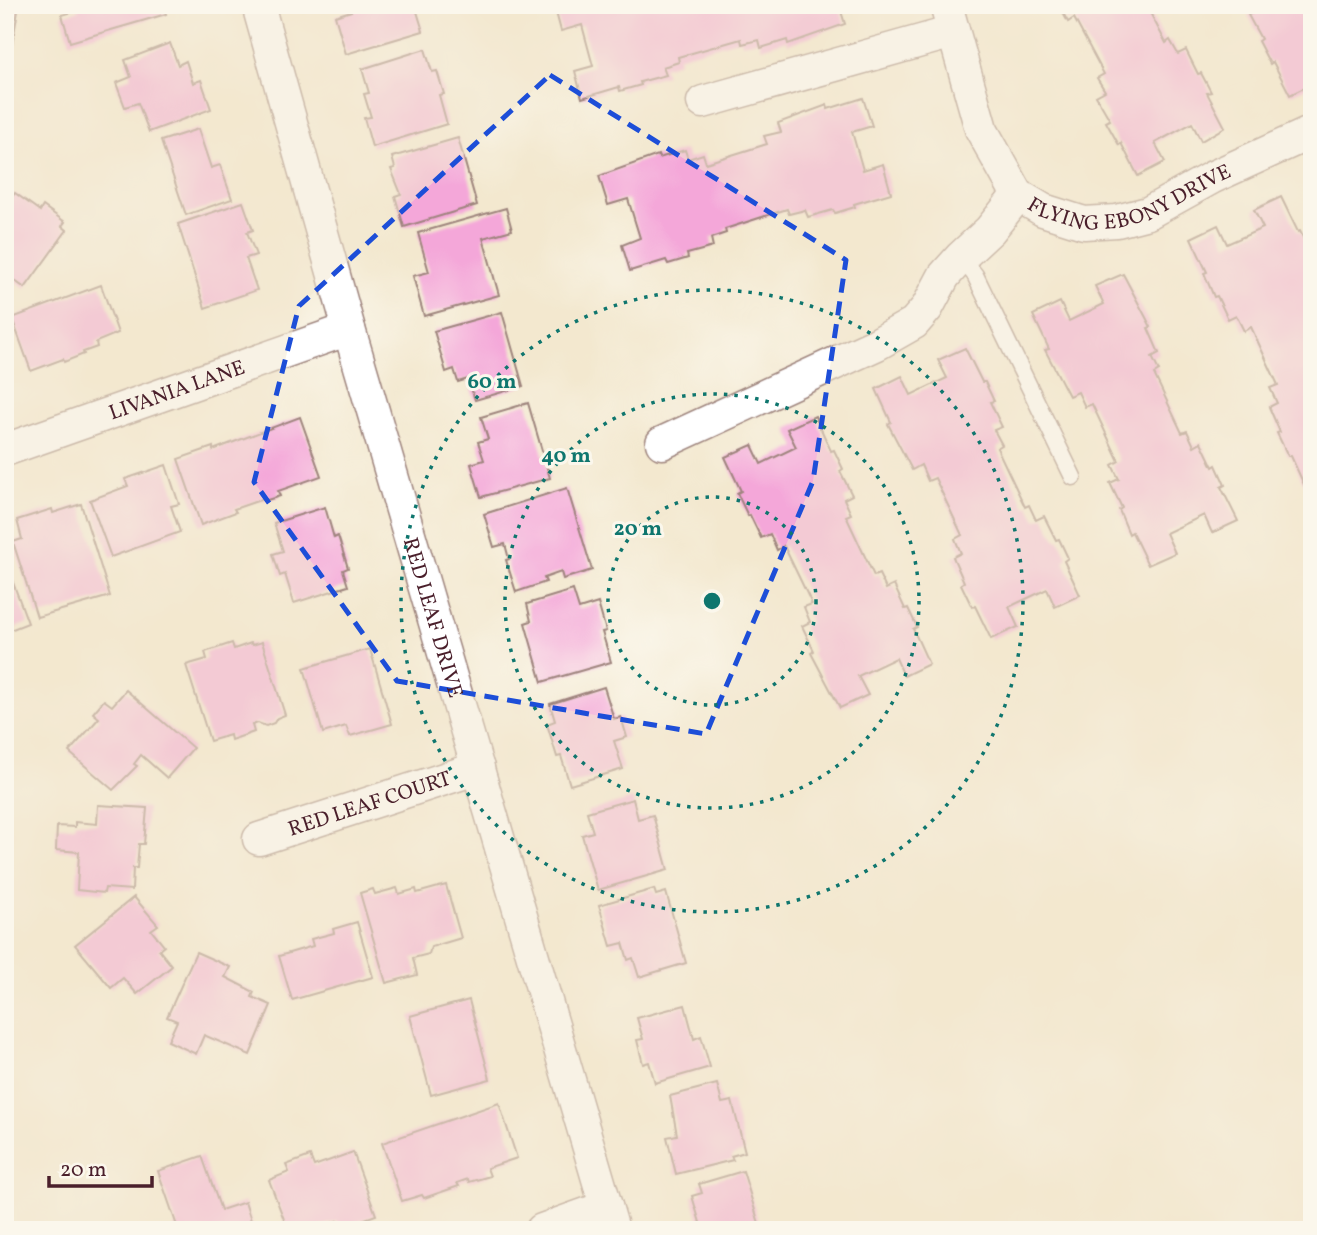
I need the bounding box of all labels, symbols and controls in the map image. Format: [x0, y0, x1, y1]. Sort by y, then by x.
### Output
street label: FLYING EBONY DRIVE [1021, 158, 1236, 239]
street label: LIVANIA LANE [105, 354, 249, 428]
text: 60 m [468, 368, 516, 397]
text: 40 m [541, 442, 591, 471]
text: 20 m [614, 515, 662, 544]
street label: RED LEAF DRIVE [395, 534, 469, 701]
centre of rings [700, 589, 724, 613]
street label: RED LEAF COURT [285, 765, 455, 845]
scale bar [49, 1144, 152, 1188]
text: 20 m [60, 1156, 106, 1185]

